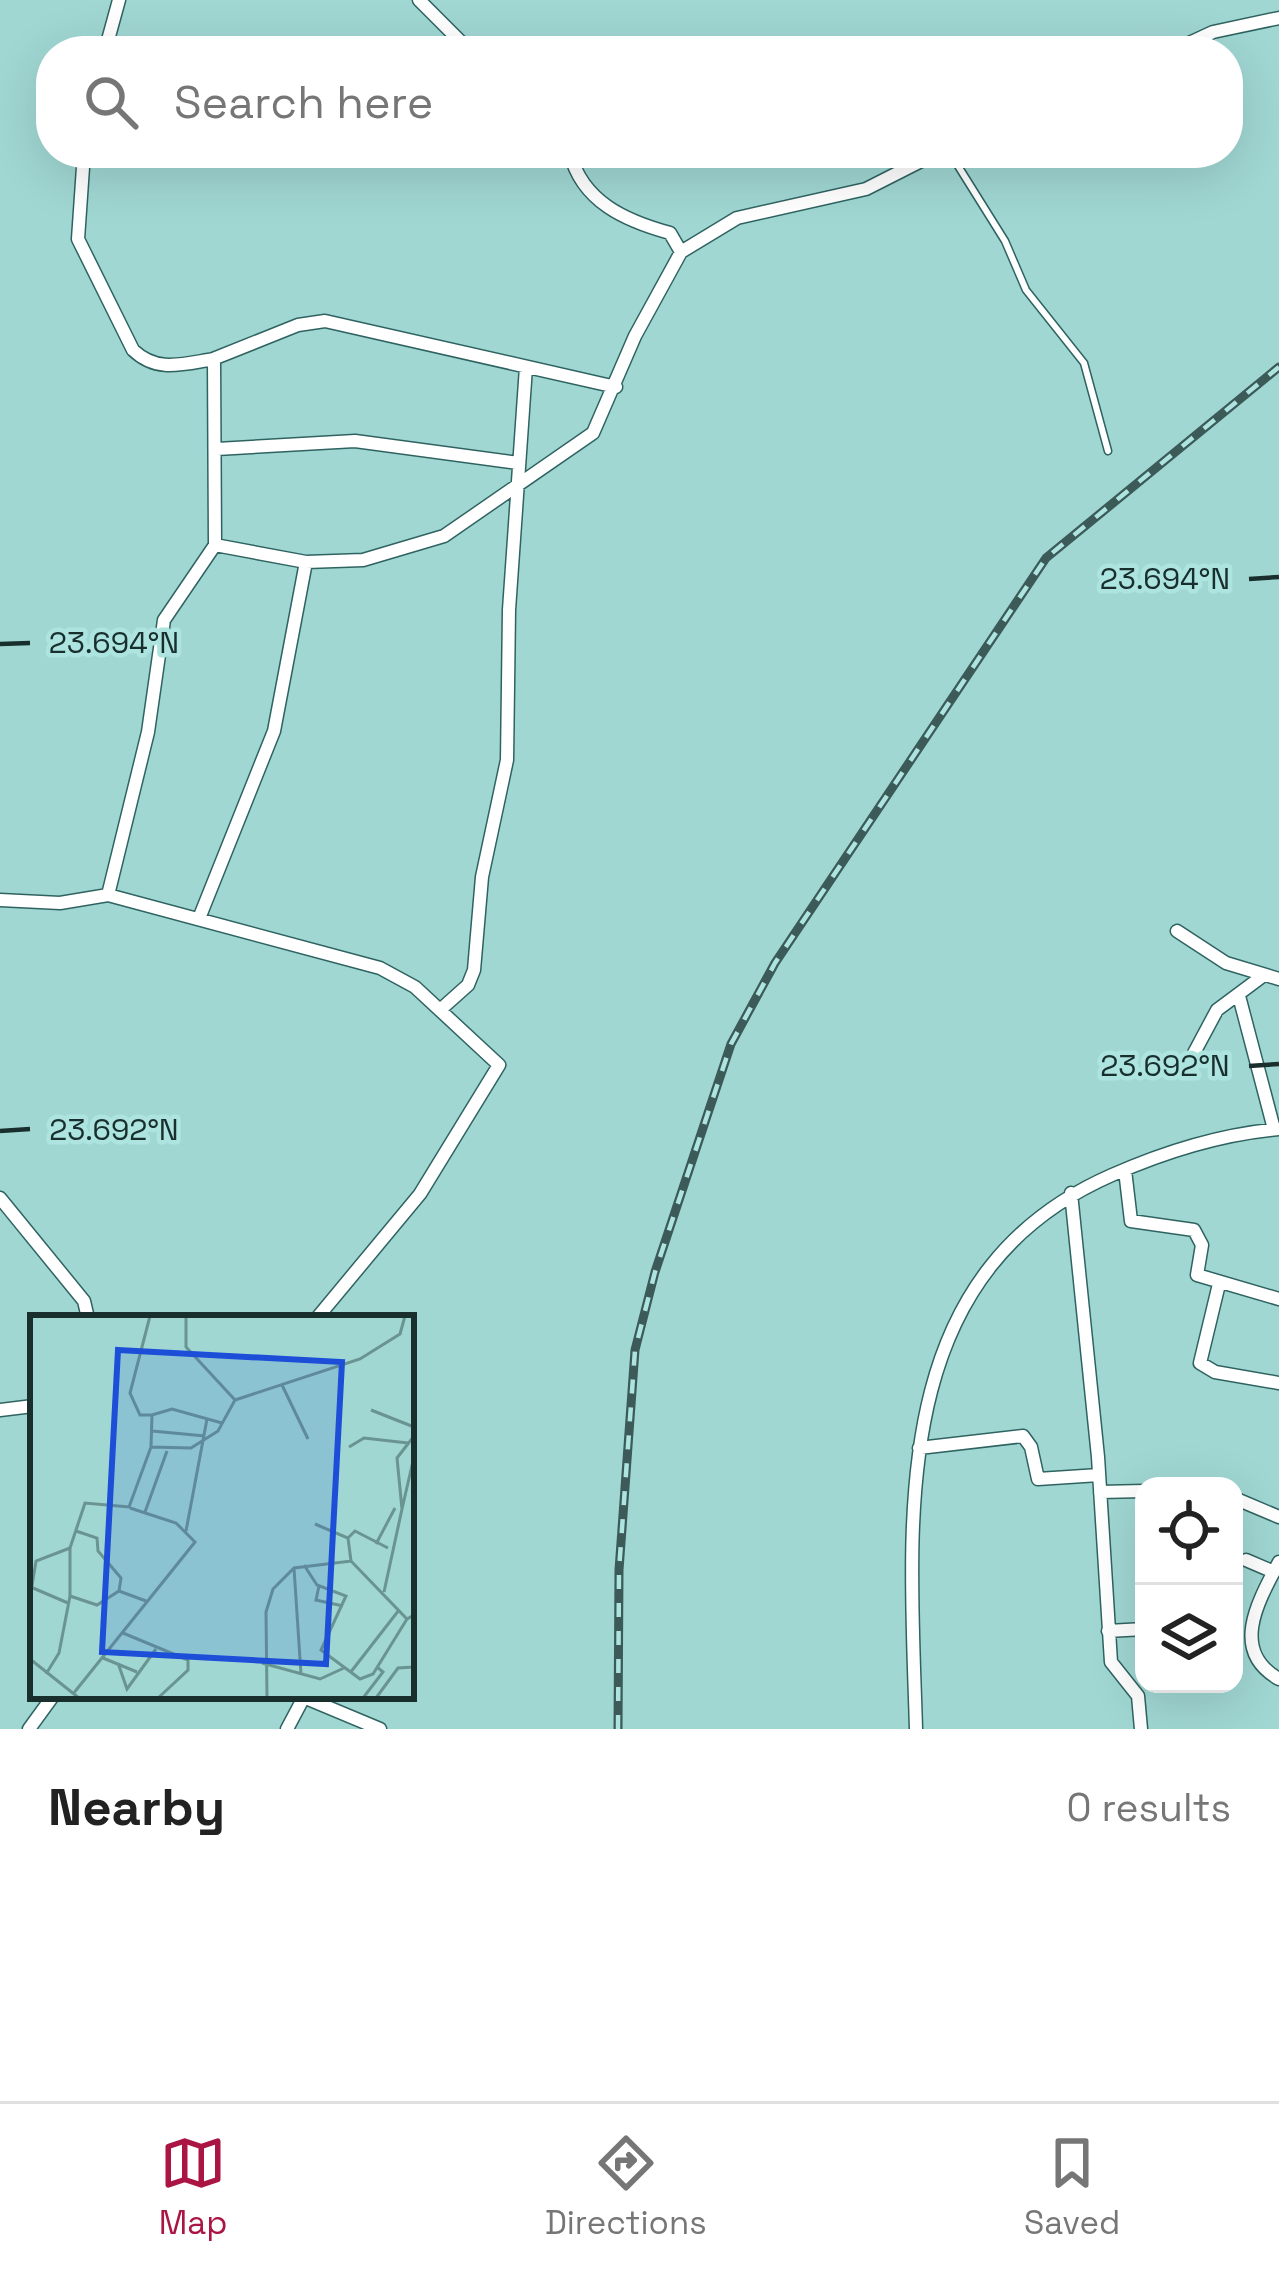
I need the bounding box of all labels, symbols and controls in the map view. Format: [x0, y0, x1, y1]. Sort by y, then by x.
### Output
search box [36, 36, 1243, 168]
icon: search [78, 69, 144, 135]
text: Search here [174, 74, 433, 131]
text: 23.694°N [1100, 559, 1230, 598]
text: 23.694°N [49, 623, 179, 662]
text: 23.692°N [1100, 1046, 1230, 1085]
text: 23.692°N [49, 1110, 179, 1149]
inset map [30, 1315, 414, 1699]
map controls [1135, 1477, 1243, 1693]
button: locate [1135, 1477, 1243, 1585]
button: layers [1135, 1585, 1243, 1693]
text: Nearby [48, 1775, 225, 1840]
text: 0 results [1066, 1783, 1231, 1832]
tab: Map [159, 2130, 227, 2244]
tab: Directions [545, 2130, 707, 2244]
tab: Saved [1024, 2130, 1120, 2244]

